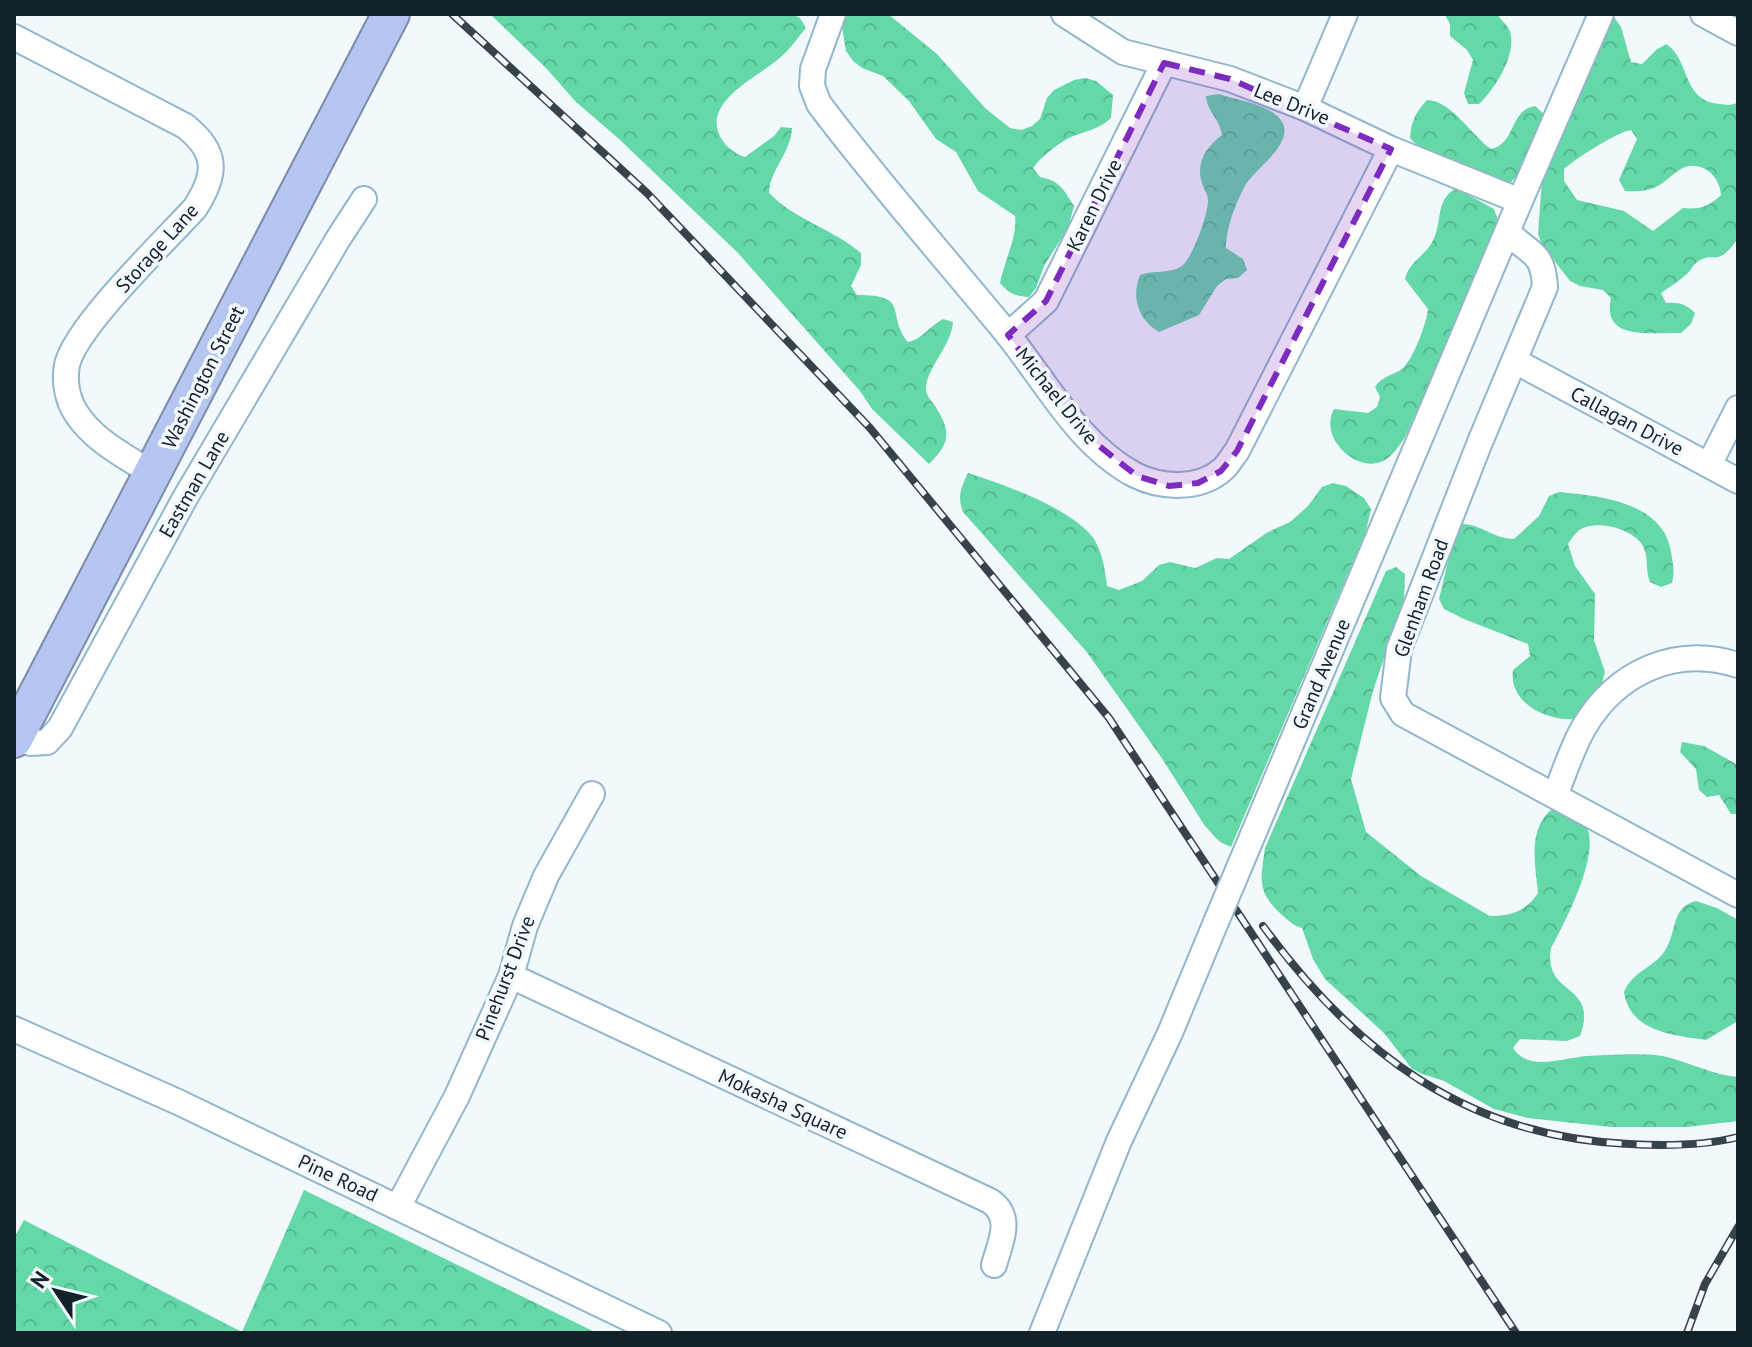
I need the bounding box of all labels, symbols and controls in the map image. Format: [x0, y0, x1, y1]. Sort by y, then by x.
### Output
street label: Lee Drive [1250, 77, 1334, 131]
street label: Karen Drive [1060, 155, 1128, 255]
street label: Storage Lane [110, 198, 204, 298]
street label: Washington Street [156, 301, 250, 453]
street label: Michael Drive [1010, 342, 1104, 450]
street label: Callagan Drive [1566, 380, 1688, 462]
street label: Eastman Lane [153, 426, 235, 542]
street label: Glenham Road [1388, 535, 1454, 661]
street label: Grand Avenue [1286, 615, 1356, 733]
street label: Pinehurst Drive [469, 912, 541, 1044]
street label: Mokasha Square [714, 1063, 852, 1145]
street label: Pine Road [294, 1148, 382, 1208]
north arrow [16, 1251, 96, 1331]
text: N [24, 1266, 55, 1293]

